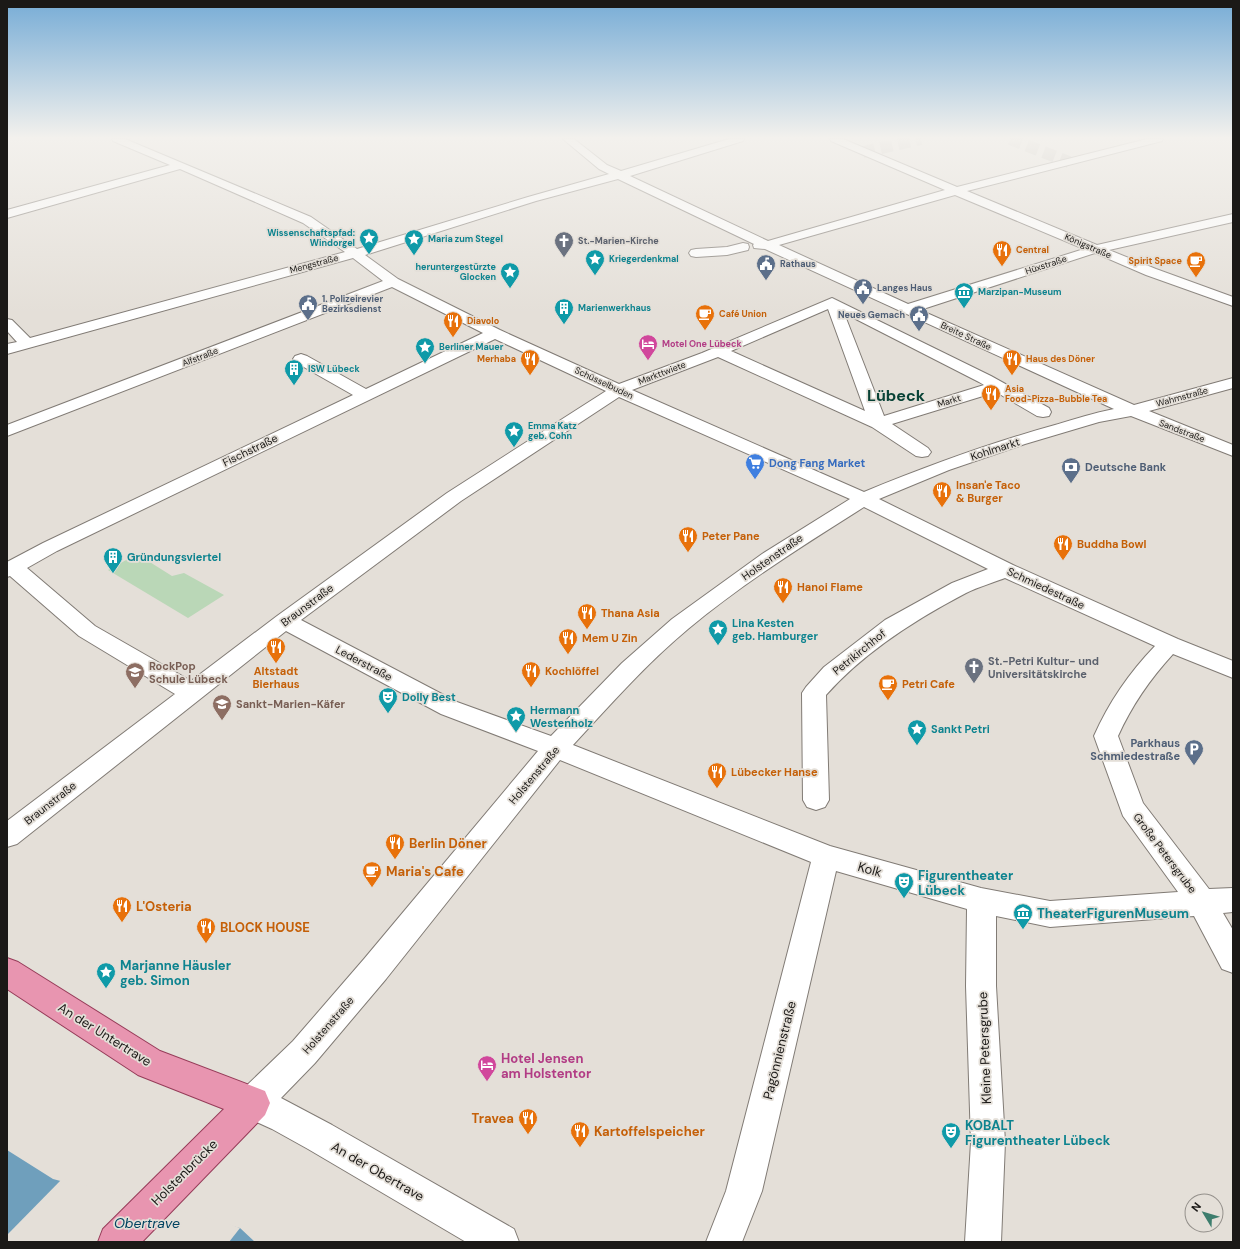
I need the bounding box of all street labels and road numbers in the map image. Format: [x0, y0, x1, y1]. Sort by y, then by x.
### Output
street label: Königstraße [1063, 231, 1113, 261]
street label: Mengstraße [288, 252, 340, 276]
street label: Hüxstraße [1024, 253, 1068, 277]
street label: Breite Straße [939, 319, 993, 353]
street label: Alfstraße [180, 345, 220, 369]
street label: Markttwiete [637, 358, 687, 388]
street label: Schüsselbuden [573, 364, 635, 402]
street label: Wahmstraße [1155, 384, 1209, 410]
street label: Markt [936, 392, 963, 410]
street label: Sandstraße [1157, 417, 1207, 445]
street label: Fischstraße [220, 431, 280, 469]
street label: Kohlmarkt [969, 434, 1021, 464]
street label: Holstenstraße [739, 531, 805, 583]
street label: Schmiedestraße [1005, 564, 1087, 612]
street label: Braunstraße [278, 581, 336, 629]
street label: Petrikirchhof [830, 626, 889, 678]
street label: Lederstraße [333, 642, 395, 684]
street label: Holstenstraße [506, 743, 562, 807]
street label: Braunstraße [21, 778, 79, 828]
street label: Große Petersgrube [1130, 810, 1200, 896]
street label: Kolk [856, 858, 884, 881]
street label: Kleine Petersgrube [974, 992, 995, 1104]
street label: Holstenstraße [299, 993, 357, 1057]
street label: An der Untertrave [55, 999, 155, 1070]
street label: Pagönnienstraße [759, 999, 800, 1101]
street label: Holstenbrücke [148, 1136, 221, 1209]
street label: An der Obertrave [328, 1138, 427, 1205]

